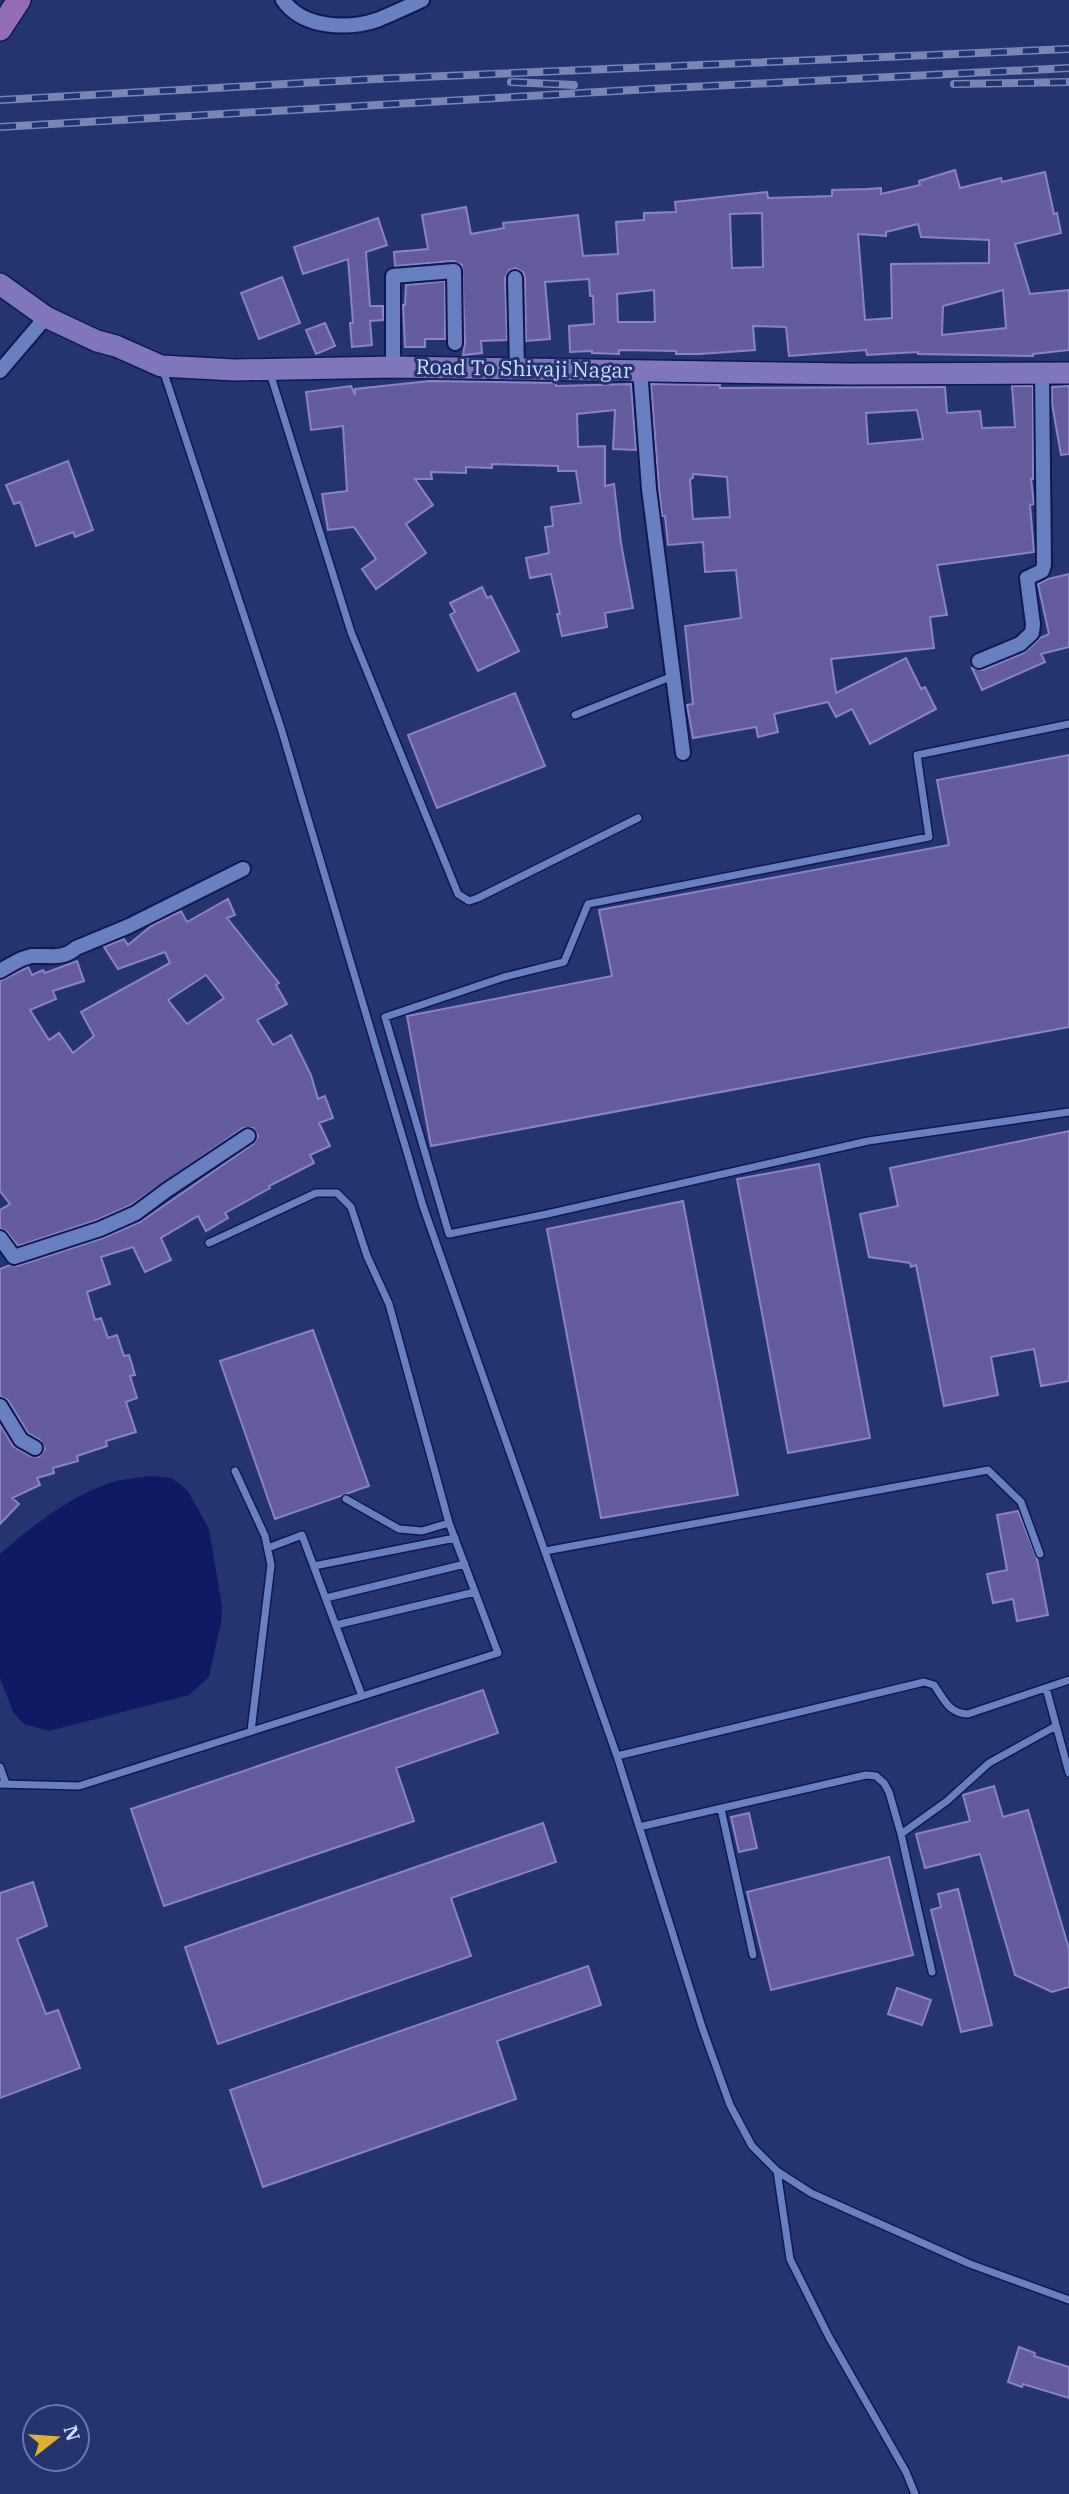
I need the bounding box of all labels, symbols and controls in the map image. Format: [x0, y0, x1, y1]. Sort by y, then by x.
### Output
street label: Road To Shivaji Nagar [416, 352, 633, 384]
north arrow [21, 2403, 91, 2473]
text: N [59, 2422, 86, 2444]

